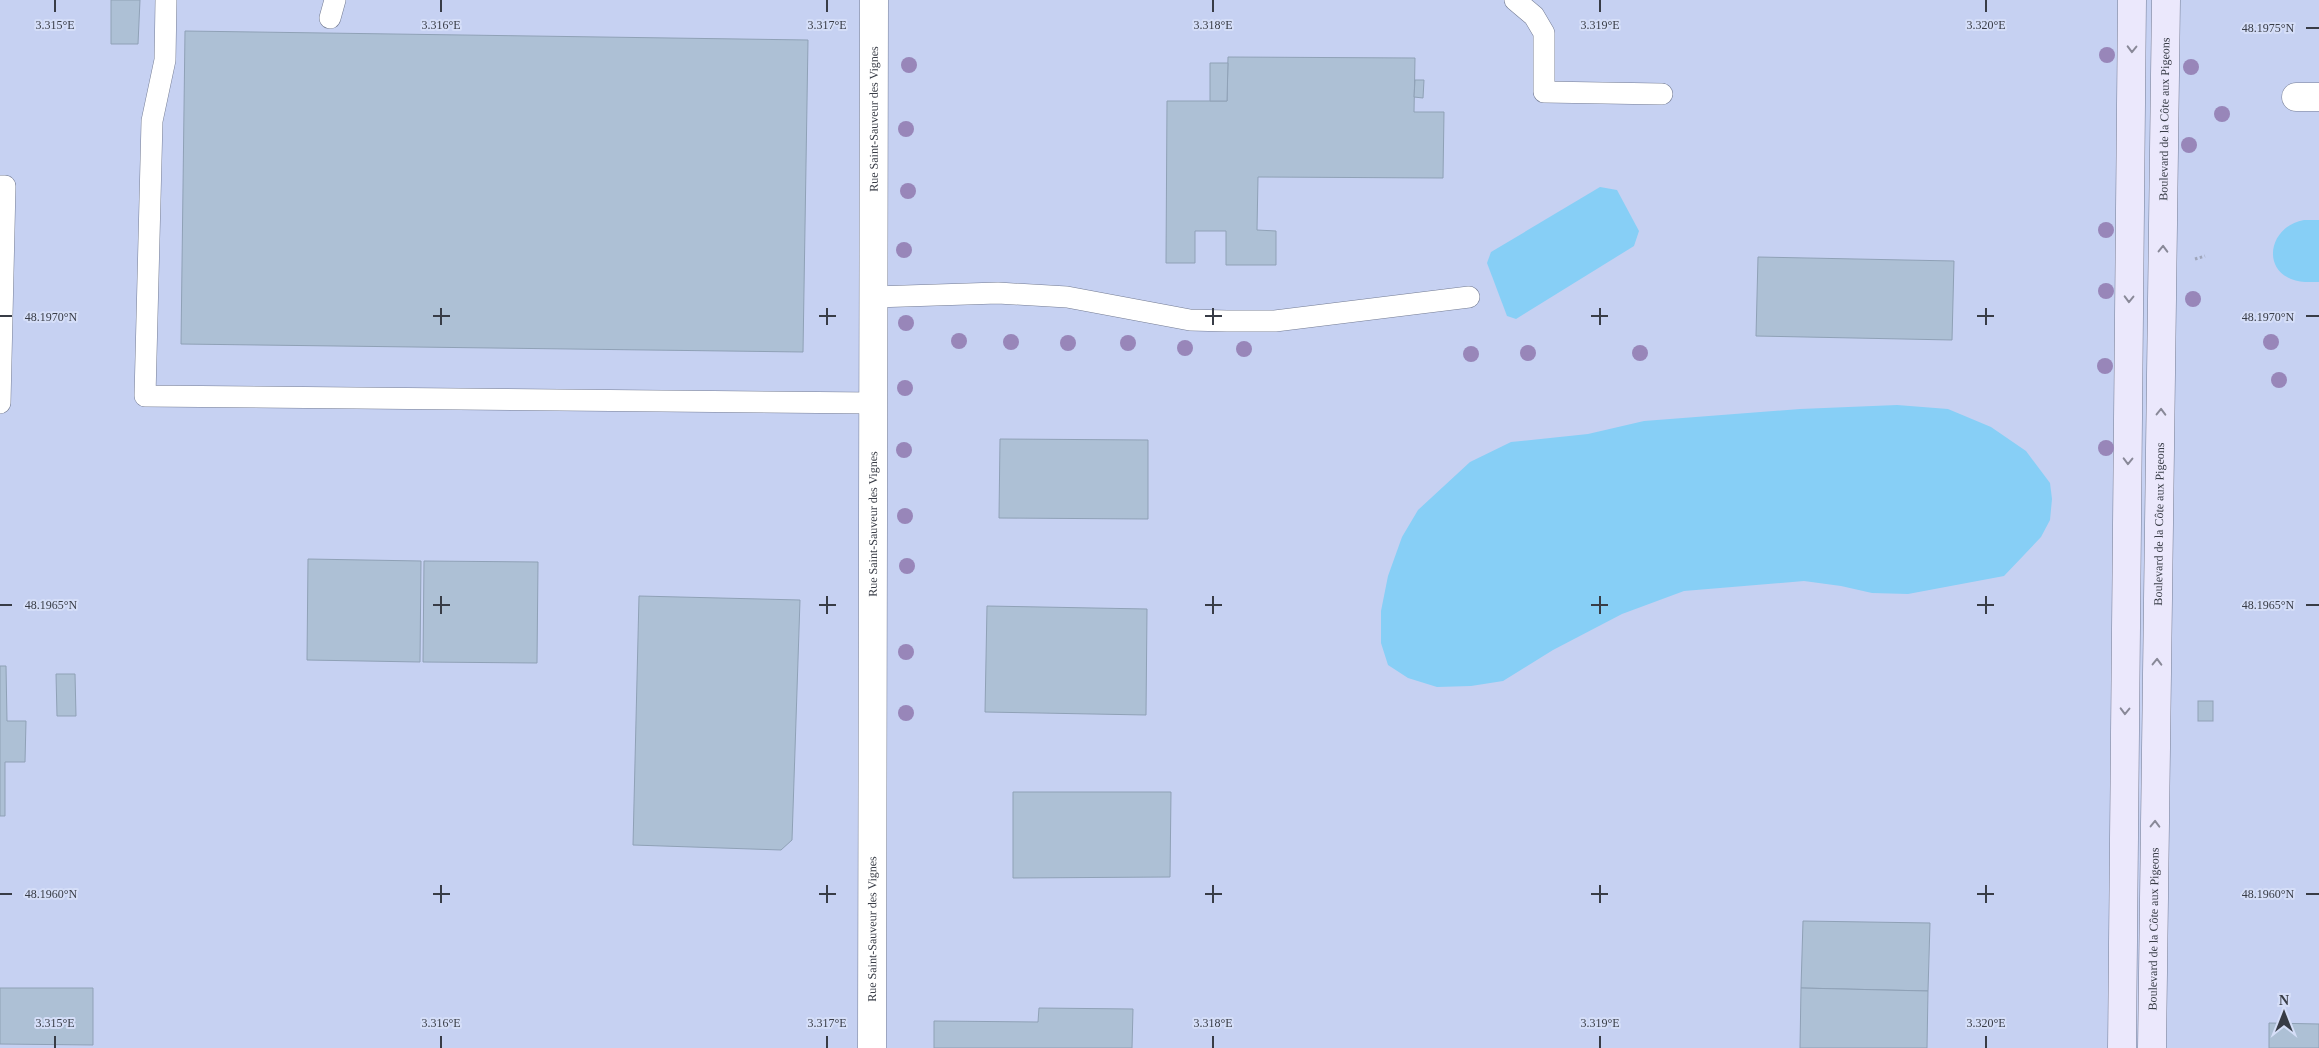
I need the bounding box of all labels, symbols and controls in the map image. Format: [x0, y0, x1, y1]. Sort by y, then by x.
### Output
text: 3.315°E [35, 18, 75, 32]
text: 3.316°E [421, 18, 461, 32]
text: 3.317°E [807, 18, 847, 32]
text: 3.318°E [1193, 18, 1233, 32]
text: 3.319°E [1580, 18, 1620, 32]
text: 3.320°E [1966, 18, 2006, 32]
text: 48.1975°N [2242, 21, 2295, 35]
street label: Boulevard de la Côte aux Pigeons [2156, 37, 2173, 201]
one-way arrow [2126, 45, 2137, 53]
street label: Rue Saint-Sauveur des Vignes [867, 46, 881, 192]
one-way arrow [2158, 245, 2168, 253]
one-way arrow [2124, 295, 2134, 303]
text: 48.1970°N [25, 310, 78, 324]
text: 48.1970°N [2242, 310, 2295, 324]
one-way arrow [2156, 408, 2166, 416]
street label: Boulevard de la Côte aux Pigeons [2151, 442, 2167, 606]
street label: Rue Saint-Sauveur des Vignes [866, 451, 880, 597]
one-way arrow [2123, 458, 2133, 465]
text: 48.1965°N [25, 598, 78, 612]
text: 48.1965°N [2242, 598, 2295, 612]
one-way arrow [2152, 658, 2162, 666]
one-way arrow [2120, 708, 2130, 715]
one-way arrow [2150, 820, 2160, 828]
street label: Boulevard de la Côte aux Pigeons [2146, 847, 2162, 1011]
street label: Rue Saint-Sauveur des Vignes [865, 856, 879, 1002]
text: 48.1960°N [25, 887, 78, 901]
text: 48.1960°N [2242, 887, 2295, 901]
north arrow [2259, 988, 2309, 1038]
text: N [2279, 993, 2289, 1008]
text: 3.315°E [35, 1016, 75, 1030]
text: 3.316°E [421, 1016, 461, 1030]
text: 3.317°E [807, 1016, 847, 1030]
text: 3.318°E [1193, 1016, 1233, 1030]
text: 3.319°E [1580, 1016, 1620, 1030]
text: 3.320°E [1966, 1016, 2006, 1030]

